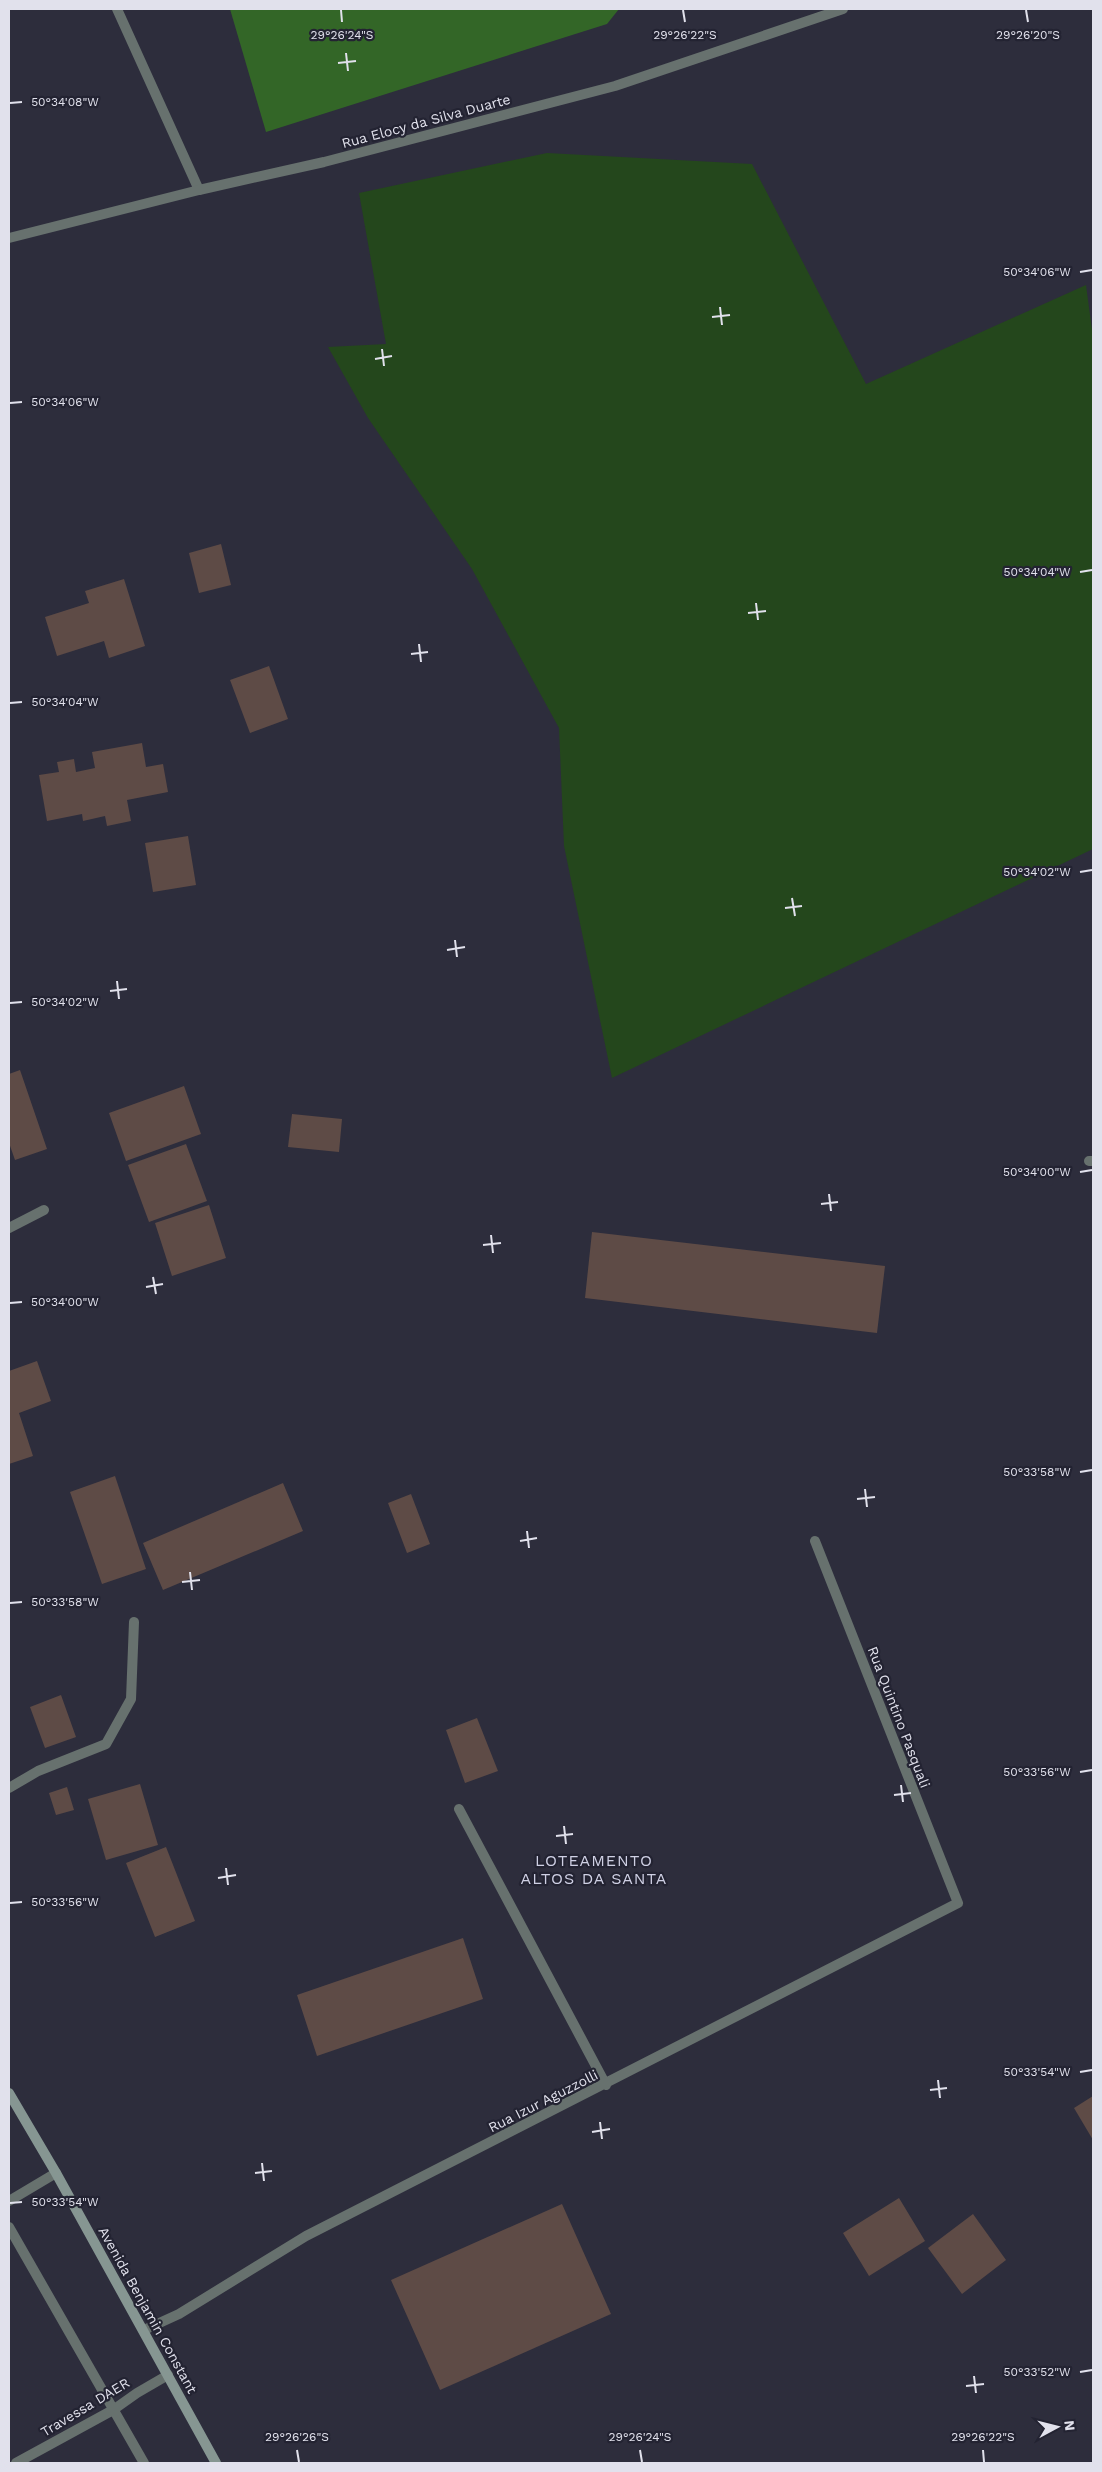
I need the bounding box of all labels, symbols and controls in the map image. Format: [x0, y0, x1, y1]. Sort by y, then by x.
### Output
text: 29°26'24"S [311, 28, 373, 42]
text: 29°26'22"S [653, 28, 717, 42]
text: 29°26'20"S [996, 28, 1060, 42]
street label: Rua Elocy da Silva Duarte [340, 91, 512, 151]
text: 50°34'08"W [31, 95, 99, 109]
text: 50°34'06"W [1003, 265, 1071, 279]
text: 50°34'06"W [31, 395, 99, 409]
text: 50°34'04"W [1003, 565, 1071, 579]
text: 50°34'04"W [31, 695, 99, 709]
text: 50°34'02"W [1003, 865, 1071, 879]
text: 50°34'02"W [31, 995, 99, 1009]
text: 50°34'00"W [1003, 1165, 1071, 1179]
text: 50°34'00"W [31, 1295, 99, 1309]
text: 50°33'58"W [1003, 1465, 1071, 1479]
text: 50°33'58"W [31, 1595, 99, 1609]
street label: Rua Quintino Pasquali [865, 1644, 933, 1790]
text: 50°33'56"W [1003, 1765, 1071, 1779]
district label: LOTEAMENTO ALTOS DA SANTA [521, 1851, 667, 1888]
text: 50°33'56"W [31, 1895, 99, 1909]
text: 50°33'54"W [1004, 2065, 1071, 2079]
street label: Rua Izur Aguzzolli [486, 2066, 600, 2136]
text: 50°33'54"W [32, 2195, 99, 2209]
street label: Avenida Benjamin Constant [95, 2224, 201, 2396]
text: 50°33'52"W [1003, 2365, 1071, 2379]
street label: Travessa DAER [38, 2374, 132, 2440]
north arrow [1032, 2402, 1082, 2452]
text: N [1061, 2419, 1078, 2432]
text: 29°26'26"S [265, 2430, 329, 2444]
text: 29°26'24"S [609, 2430, 671, 2444]
text: 29°26'22"S [951, 2430, 1015, 2444]

